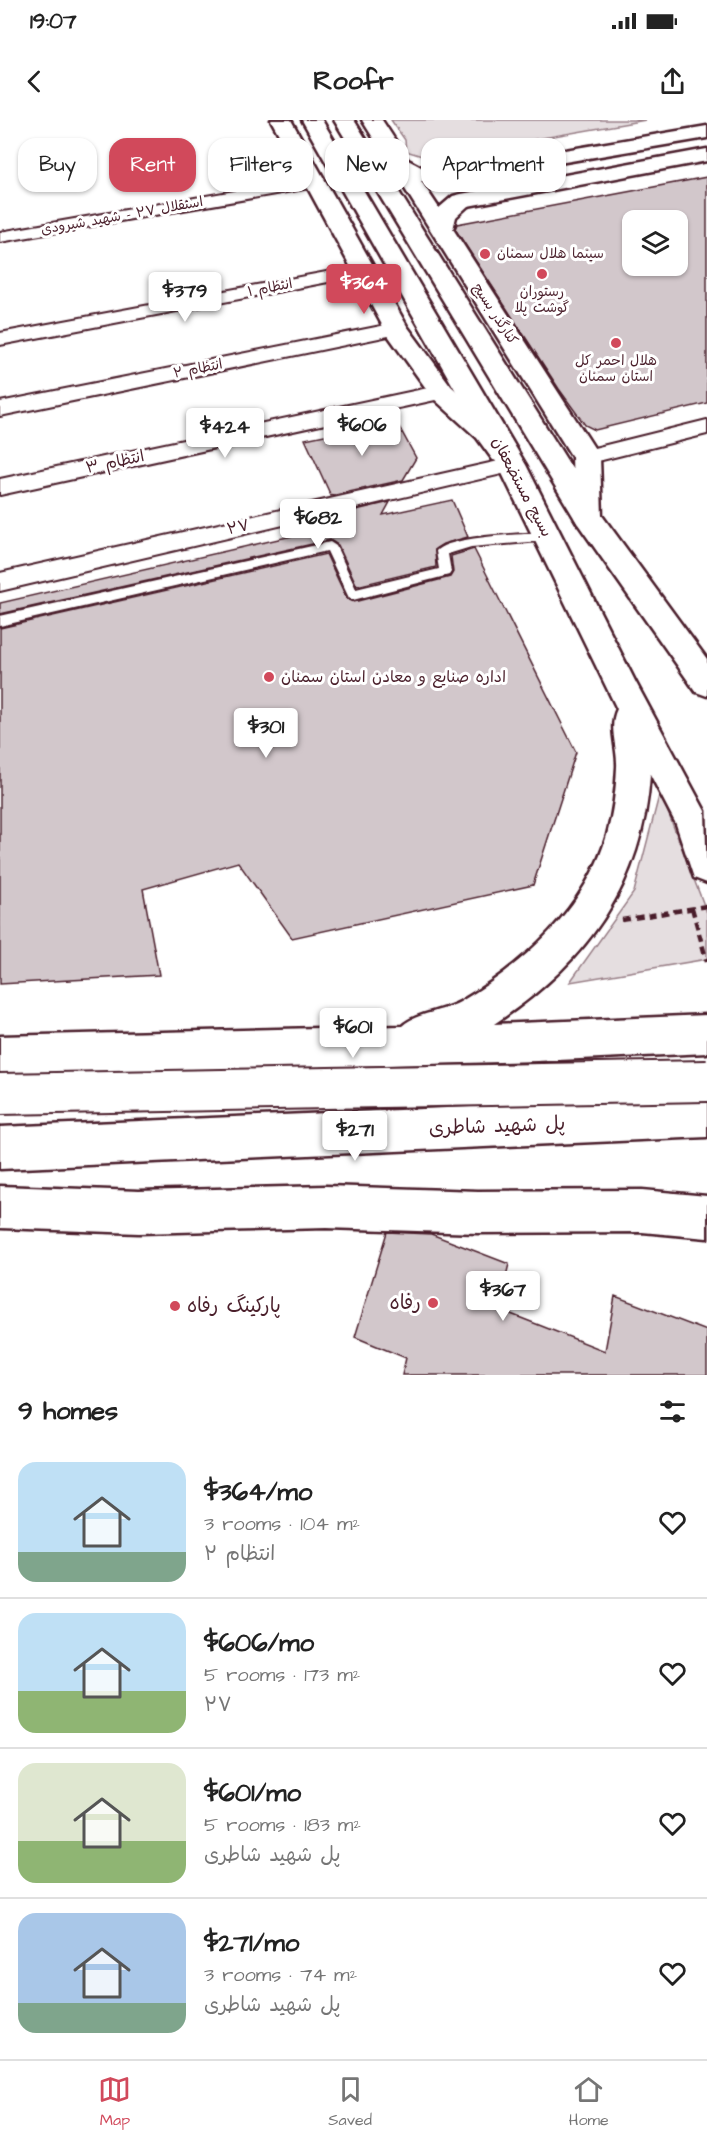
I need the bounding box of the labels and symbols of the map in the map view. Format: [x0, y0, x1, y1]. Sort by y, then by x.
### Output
street label: استقلال ۲۷ - شهید شیرودی [39, 192, 205, 240]
place label: سینما هلال سمنان [497, 244, 604, 264]
marker: سینما هلال سمنان [478, 247, 492, 261]
pin: $364 [328, 264, 400, 315]
marker: رستوران گوشت پلا [535, 267, 549, 281]
pin: $379 [149, 272, 221, 323]
street label: انتظام ۱ [246, 274, 294, 302]
street label: کنارگذر بسیج [468, 279, 522, 349]
place label: رستوران گوشت پلا [515, 282, 569, 318]
marker: هلال احمر کل استان سمنان [609, 336, 623, 350]
place label: هلال احمر کل استان سمنان [575, 351, 657, 387]
street label: انتظام ۲ [172, 354, 224, 384]
pin: $606 [326, 406, 398, 457]
pin: $424 [189, 408, 261, 459]
street label: بسیج مستضعفان [486, 433, 558, 541]
street label: انتظام ۳ [84, 445, 146, 480]
pin: $682 [282, 499, 354, 550]
street label: ۲۷ [225, 514, 251, 540]
place label: اداره صنایع و معادن استان سمنان [281, 666, 506, 688]
marker: اداره صنایع و معادن استان سمنان [262, 670, 276, 684]
pin: $301 [230, 708, 302, 759]
pin: $601 [317, 1008, 389, 1059]
street label: پل شهید شاطری [428, 1110, 566, 1142]
pin: $271 [319, 1111, 391, 1162]
pin: $367 [467, 1271, 539, 1322]
place label: رفاه [390, 1289, 421, 1317]
place label: پارکینگ رفاه [187, 1292, 281, 1320]
marker: رفاه [426, 1296, 440, 1310]
marker: پارکینگ رفاه [168, 1299, 182, 1313]

